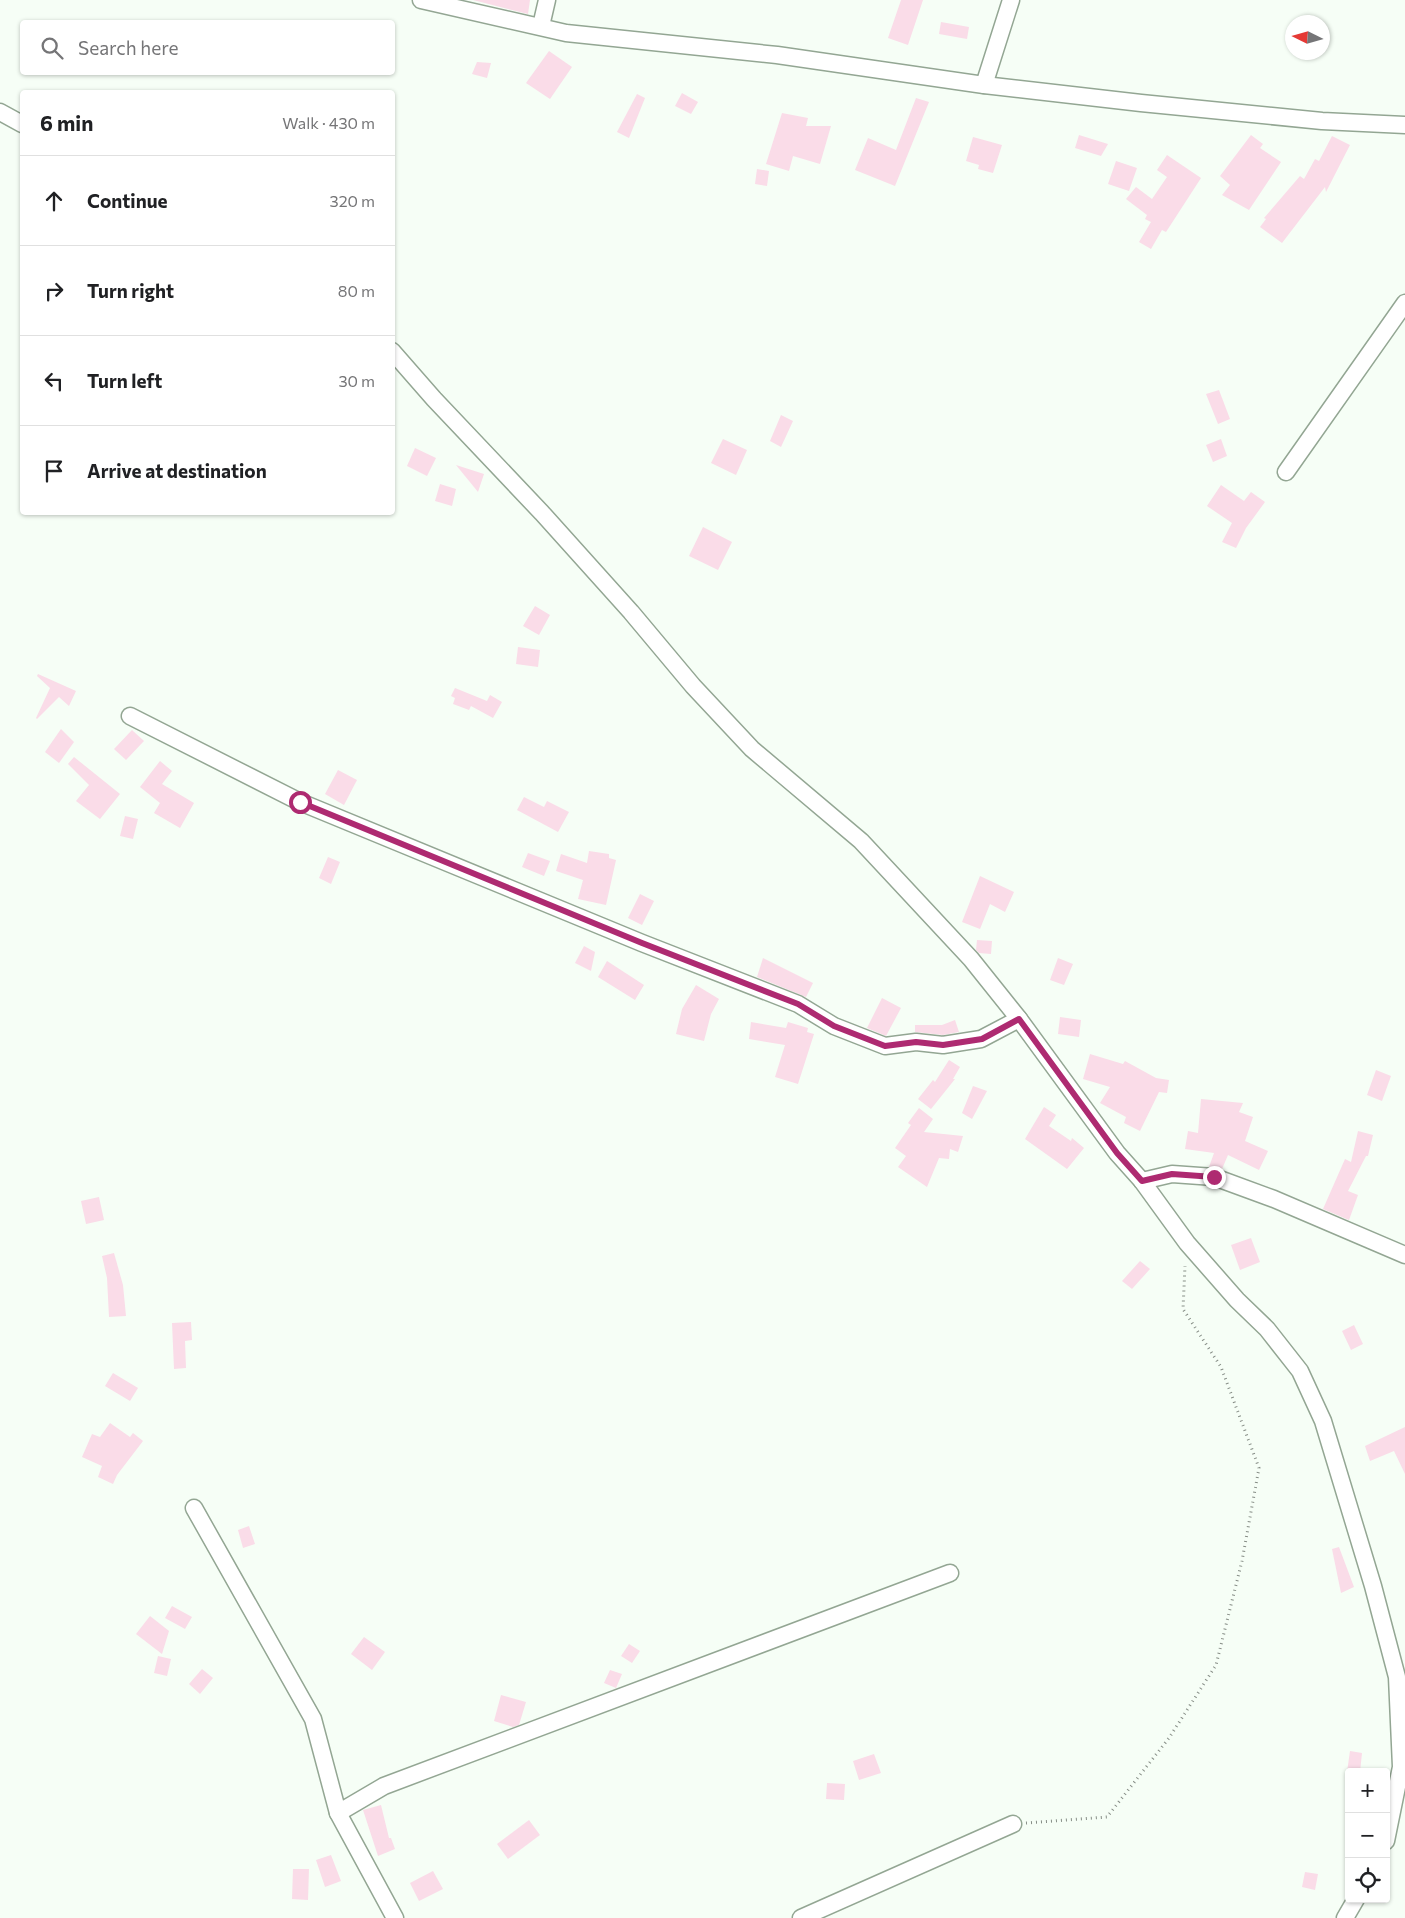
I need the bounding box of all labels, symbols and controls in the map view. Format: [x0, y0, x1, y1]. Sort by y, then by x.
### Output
north arrow [1285, 15, 1330, 60]
search box [20, 20, 395, 75]
icon: search [38, 34, 66, 62]
text: Search here [78, 36, 178, 59]
text: 6 min [40, 110, 93, 135]
text: Walk · 430 m [282, 113, 375, 132]
icon: ahead [40, 187, 68, 215]
text: Continue [87, 189, 167, 212]
text: 320 m [330, 191, 375, 210]
icon: right [40, 277, 68, 305]
text: Turn right [87, 279, 174, 302]
text: 80 m [338, 281, 375, 300]
icon: left [40, 367, 68, 395]
text: Turn left [87, 369, 162, 392]
text: 30 m [338, 371, 375, 390]
icon: arrive [40, 457, 68, 485]
text: Arrive at destination [87, 459, 267, 482]
route start [289, 791, 312, 814]
route end [1203, 1166, 1226, 1189]
map controls [1345, 1768, 1390, 1903]
button: + [1345, 1768, 1390, 1813]
button: − [1345, 1813, 1390, 1858]
button: locate [1345, 1858, 1390, 1903]

